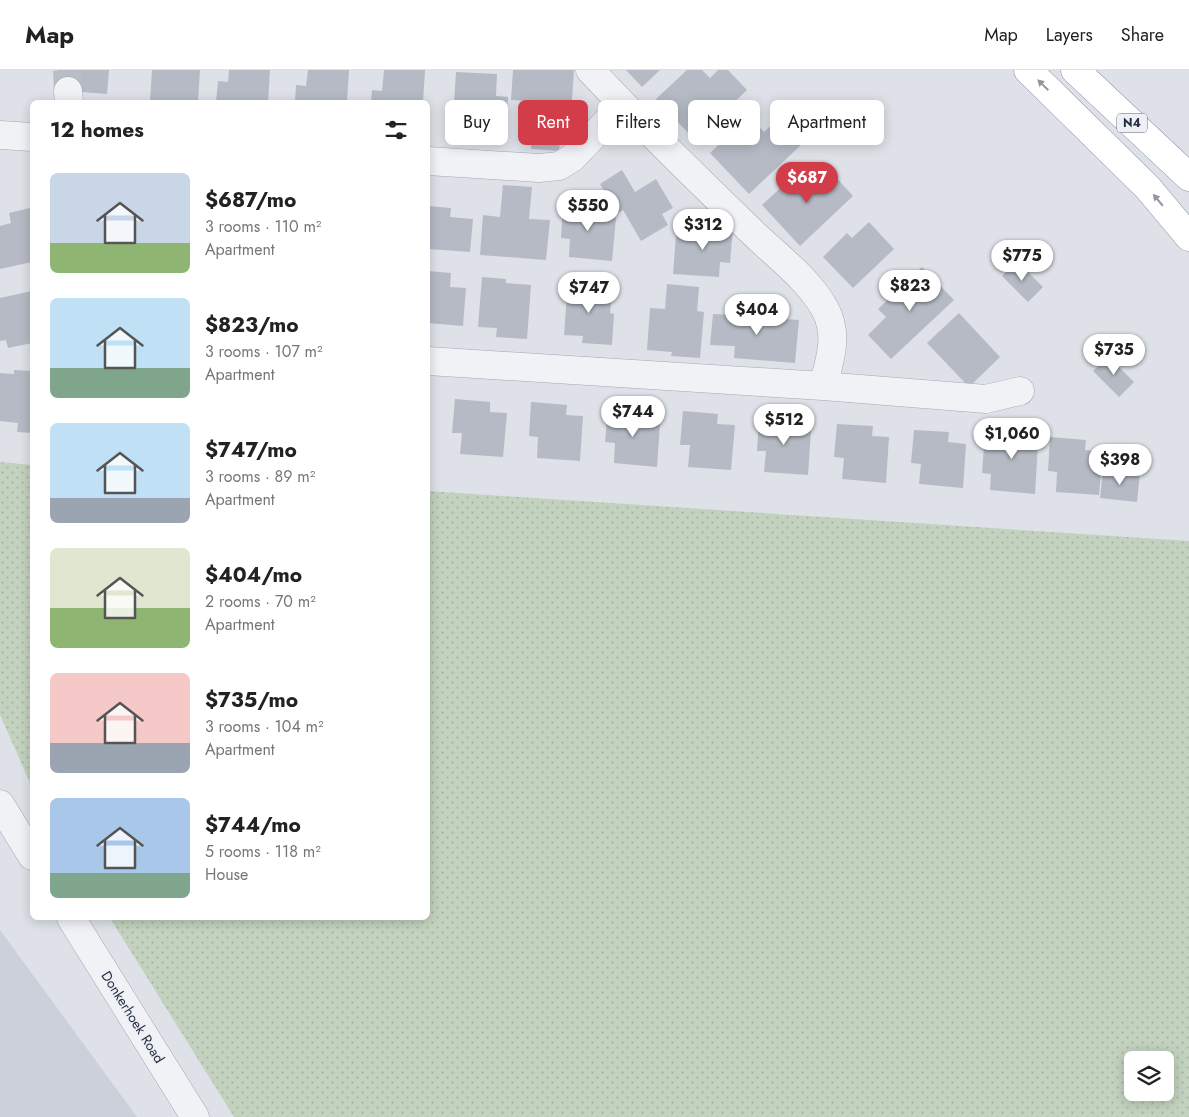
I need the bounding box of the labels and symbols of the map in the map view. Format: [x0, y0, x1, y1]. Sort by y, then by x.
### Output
one-way arrow [1037, 79, 1049, 91]
road number: N4 [1117, 114, 1147, 132]
pin: $687 [777, 162, 837, 204]
pin: $550 [558, 190, 618, 232]
one-way arrow [1152, 194, 1163, 207]
pin: $312 [673, 208, 733, 251]
pin: $775 [992, 240, 1052, 282]
pin: $823 [880, 270, 940, 312]
pin: $747 [559, 272, 619, 314]
pin: $404 [727, 294, 787, 336]
pin: $735 [1084, 334, 1144, 376]
pin: $744 [603, 396, 663, 438]
pin: $512 [754, 404, 814, 446]
pin: $1,060 [971, 418, 1053, 460]
pin: $398 [1090, 444, 1150, 486]
street label: Donkerhoek Road [97, 967, 169, 1067]

